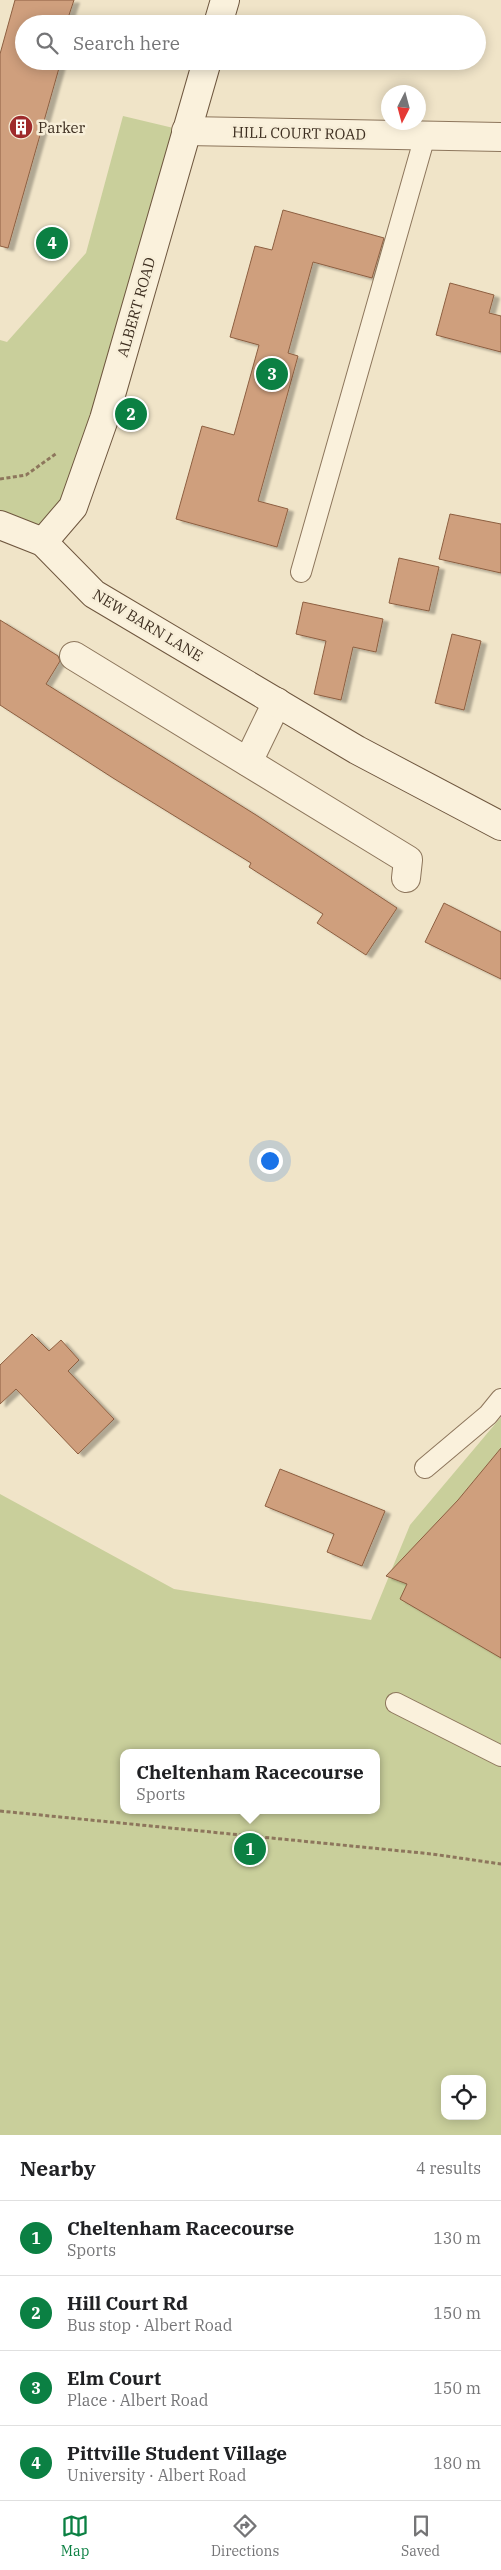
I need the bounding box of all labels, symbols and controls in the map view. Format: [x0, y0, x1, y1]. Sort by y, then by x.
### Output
search box [15, 15, 486, 70]
icon: search [33, 29, 61, 57]
text: Search here [73, 31, 180, 55]
north arrow [381, 85, 426, 130]
building icon: Parker [8, 114, 34, 140]
place label: Parker [38, 118, 86, 137]
street label: HILL COURT ROAD [232, 122, 366, 144]
pin: 4 [36, 224, 68, 262]
street label: ALBERT ROAD [113, 255, 159, 359]
pin: 3 [256, 355, 288, 393]
pin: 2 [115, 395, 147, 433]
street label: NEW BARN LANE [89, 585, 207, 665]
your location [257, 1148, 283, 1174]
popup [120, 1749, 380, 1814]
text: Cheltenham Racecourse [136, 1760, 364, 1784]
text: Sports [136, 1784, 185, 1804]
pin: 1 [234, 1830, 266, 1868]
map controls [441, 2075, 486, 2120]
button: locate [441, 2075, 486, 2120]
text: Nearby [20, 2154, 96, 2182]
text: 4 results [416, 2158, 481, 2178]
text: Cheltenham Racecourse [67, 2216, 294, 2240]
text: 1 [31, 2228, 41, 2248]
text: 130 m [433, 2228, 481, 2248]
text: Sports [67, 2240, 116, 2260]
text: Hill Court Rd [67, 2291, 188, 2315]
text: 2 [31, 2303, 41, 2323]
text: 150 m [433, 2303, 481, 2323]
text: Bus stop · Albert Road [67, 2315, 232, 2335]
text: Elm Court [67, 2366, 161, 2390]
text: 3 [31, 2378, 41, 2398]
text: 150 m [433, 2378, 481, 2398]
text: Place · Albert Road [67, 2390, 209, 2410]
text: Pittville Student Village [67, 2441, 287, 2465]
text: 4 [31, 2453, 41, 2473]
text: 180 m [433, 2453, 481, 2473]
text: University · Albert Road [67, 2465, 246, 2485]
tab: Map [61, 2512, 89, 2560]
tab: Directions [211, 2512, 279, 2560]
tab: Saved [401, 2512, 440, 2560]

